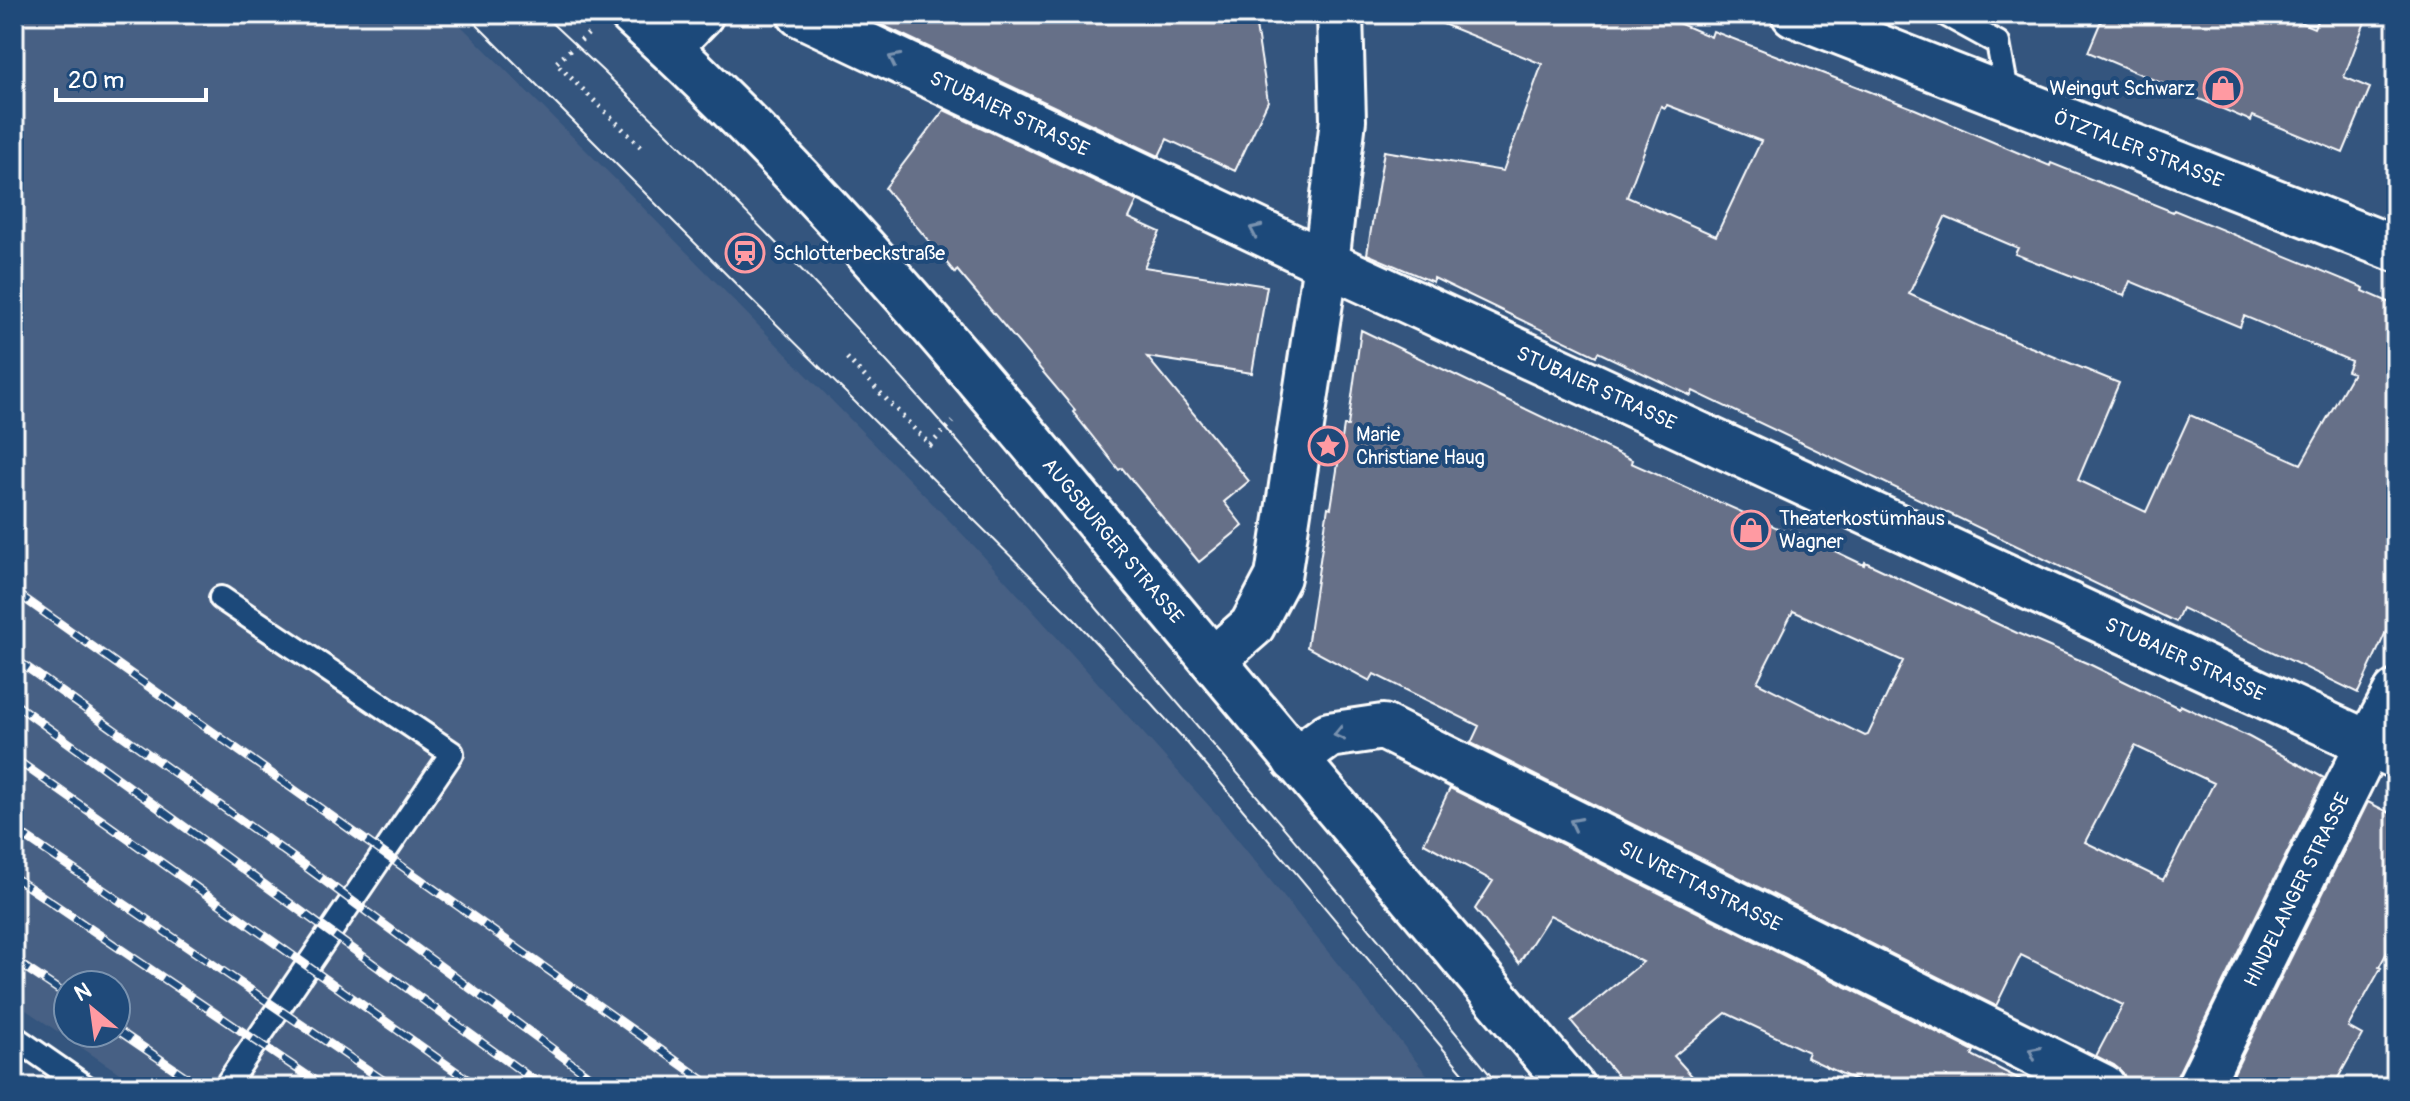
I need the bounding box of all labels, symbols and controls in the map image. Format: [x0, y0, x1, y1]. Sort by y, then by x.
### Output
scale bar [56, 52, 206, 102]
one-way arrow [887, 53, 902, 69]
street label: STUBAIER STRASSE [926, 65, 1093, 162]
text: 20 m [68, 66, 124, 95]
shop icon: Weingut Schwarz [2202, 67, 2244, 109]
place label: Weingut Schwarz [2049, 76, 2195, 101]
street label: ÖTZTALER STRASSE [2050, 105, 2227, 193]
one-way arrow [1249, 224, 1263, 240]
station icon: Schlotterbeckstraße [724, 232, 766, 274]
place label: Schlotterbeckstraße [773, 241, 945, 266]
street label: STUBAIER STRASSE [1512, 341, 1680, 436]
place label: Marie Christiane Haug [1356, 422, 1485, 470]
place icon: Marie Christiane Haug [1307, 425, 1349, 467]
street label: AUGSBURGER STRASSE [1037, 453, 1189, 629]
place label: Theaterkostümhaus Wagner [1779, 506, 1945, 554]
shop icon: Theaterkostümhaus Wagner [1730, 509, 1772, 551]
street label: STUBAIER STRASSE [2101, 612, 2269, 707]
one-way arrow [1333, 725, 1346, 742]
street label: HINDELANGER STRASSE [2238, 789, 2355, 991]
one-way arrow [1569, 818, 1584, 833]
street label: SILVRETTASTRASSE [1615, 835, 1786, 937]
north arrow [52, 969, 132, 1049]
text: N [69, 976, 96, 1008]
one-way arrow [2027, 1046, 2042, 1062]

